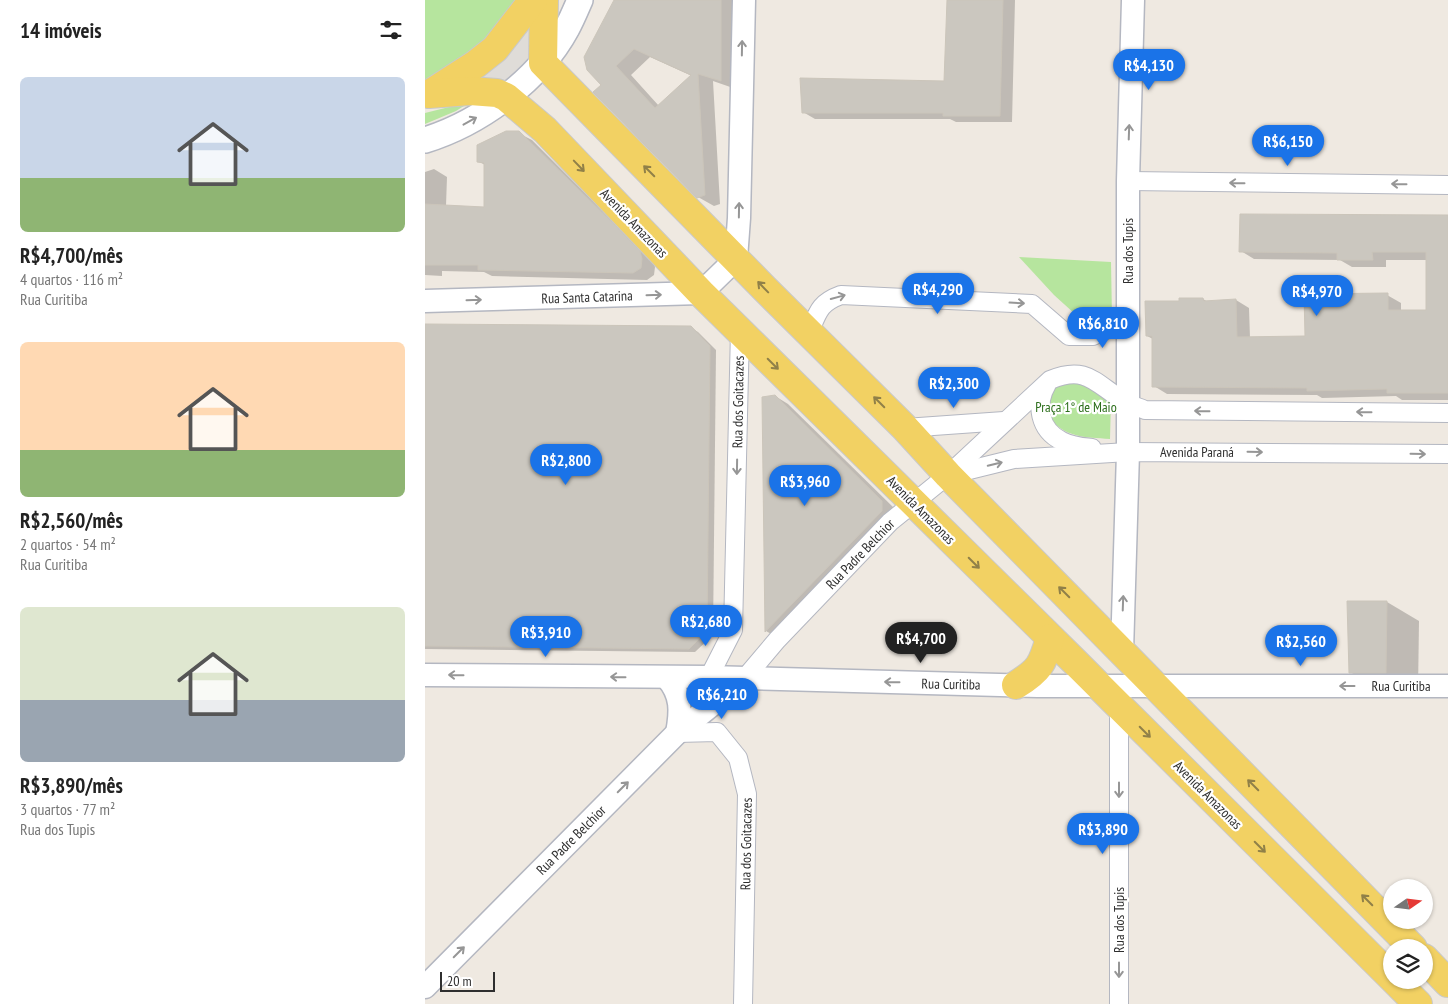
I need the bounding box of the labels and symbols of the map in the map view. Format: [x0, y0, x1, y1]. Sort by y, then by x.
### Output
one-way arrow [738, 40, 747, 56]
pin: R$4,130 [1103, 48, 1195, 91]
one-way arrow [462, 116, 477, 126]
pin: R$6,150 [1242, 124, 1334, 167]
one-way arrow [1124, 125, 1134, 141]
one-way arrow [573, 159, 585, 172]
one-way arrow [643, 165, 656, 177]
one-way arrow [1229, 178, 1245, 187]
one-way arrow [1392, 180, 1408, 189]
street label: Avenida Amazonas [596, 185, 672, 262]
one-way arrow [734, 202, 744, 218]
street label: Rua dos Tupis [1119, 218, 1137, 284]
pin: R$4,290 [892, 272, 984, 315]
pin: R$4,970 [1271, 274, 1363, 317]
one-way arrow [757, 281, 770, 293]
street label: Rua Santa Catarina [541, 286, 633, 308]
one-way arrow [645, 290, 661, 300]
one-way arrow [829, 292, 845, 301]
one-way arrow [465, 295, 481, 304]
one-way arrow [1008, 298, 1025, 308]
pin: R$6,810 [1057, 306, 1149, 349]
street label: Rua dos Goitacazes [728, 355, 748, 448]
one-way arrow [767, 358, 780, 370]
pin: R$2,300 [908, 366, 1000, 409]
one-way arrow [873, 396, 885, 408]
park label: Praça 1° de Maio [1035, 398, 1117, 416]
one-way arrow [1194, 406, 1210, 416]
one-way arrow [1357, 407, 1373, 417]
street label: Avenida Paraná [1160, 443, 1234, 461]
pin: R$2,800 [520, 444, 612, 486]
one-way arrow [1246, 447, 1263, 457]
one-way arrow [1409, 449, 1425, 459]
one-way arrow [732, 458, 741, 474]
one-way arrow [987, 459, 1003, 468]
pin: R$3,960 [759, 464, 851, 507]
street label: Avenida Amazonas [883, 472, 959, 548]
street label: Rua Padre Belchior [822, 515, 898, 593]
one-way arrow [968, 556, 980, 569]
one-way arrow [1058, 586, 1070, 598]
one-way arrow [1119, 595, 1128, 611]
pin: R$2,680 [660, 604, 752, 647]
pin: R$3,910 [500, 616, 592, 658]
pin: R$4,700 [875, 622, 967, 664]
pin: R$2,560 [1255, 624, 1347, 667]
one-way arrow [448, 670, 464, 680]
one-way arrow [611, 673, 627, 682]
street label: Rua Curitiba [921, 674, 981, 694]
street label: Rua Curitiba [1371, 677, 1431, 695]
pin: R$6,210 [676, 678, 768, 720]
one-way arrow [884, 678, 900, 687]
one-way arrow [1339, 681, 1356, 691]
one-way arrow [1139, 726, 1151, 738]
street label: Avenida Amazonas [1170, 757, 1246, 833]
one-way arrow [1247, 779, 1259, 791]
one-way arrow [617, 781, 629, 793]
one-way arrow [1114, 782, 1124, 798]
street label: Rua dos Goitacazes [736, 797, 756, 890]
street label: Rua Padre Belchior [532, 801, 610, 879]
pin: R$3,890 [1057, 812, 1149, 855]
one-way arrow [1254, 841, 1267, 853]
north arrow [1383, 879, 1433, 929]
street label: Rua dos Tupis [1110, 887, 1128, 953]
one-way arrow [1361, 895, 1373, 907]
one-way arrow [453, 946, 465, 958]
one-way arrow [1114, 962, 1124, 978]
scale bar [440, 969, 495, 992]

